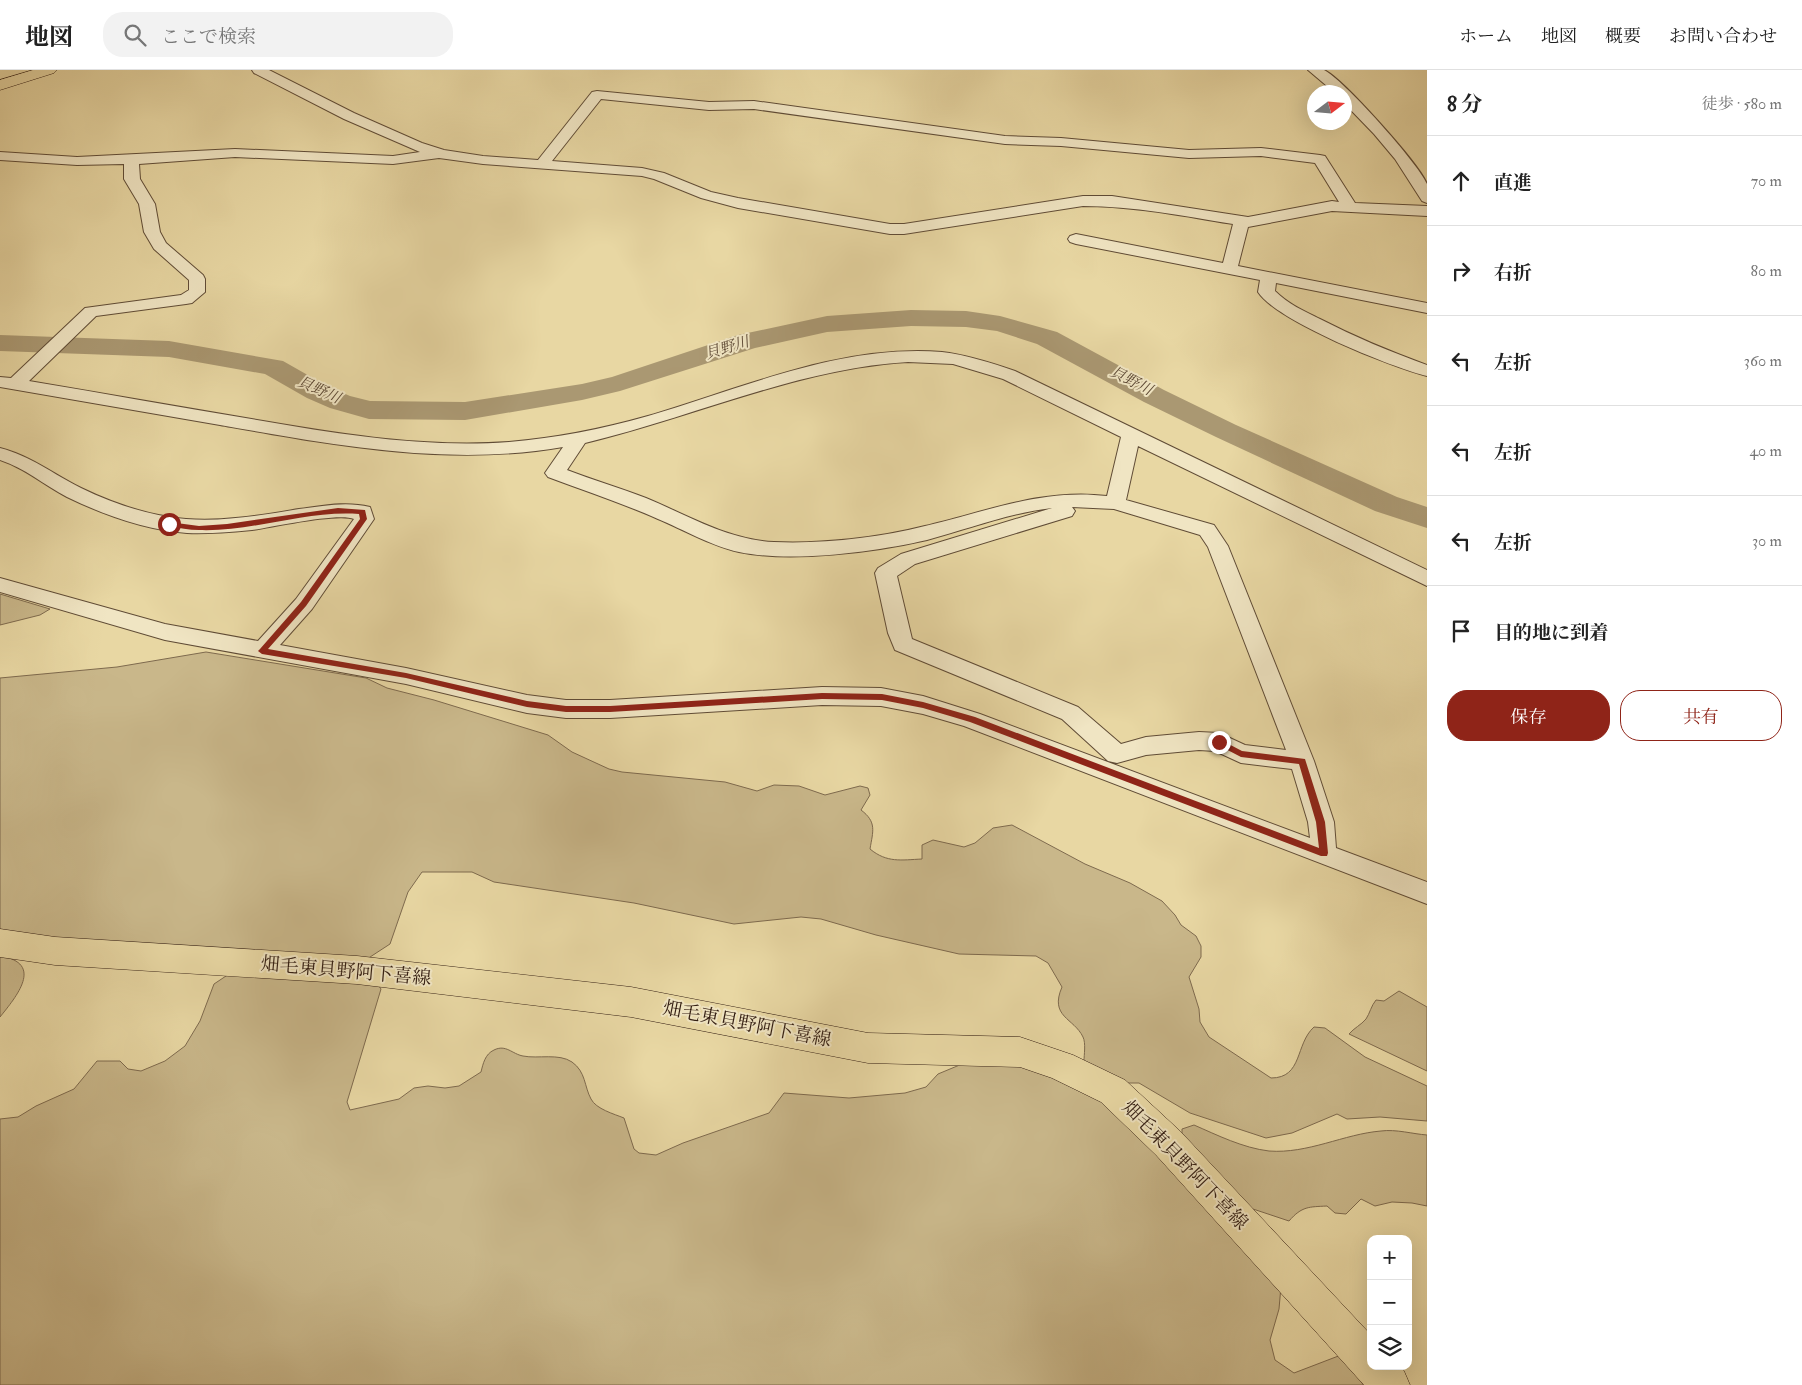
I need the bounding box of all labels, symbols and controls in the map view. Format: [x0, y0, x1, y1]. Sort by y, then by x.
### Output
search box [103, 12, 453, 57]
icon: search [121, 21, 149, 49]
text: 地図 [25, 22, 73, 53]
text: ここで検索 [161, 25, 256, 49]
text: ホーム [1459, 25, 1513, 48]
text: 地図 [1541, 25, 1577, 48]
text: 概要 [1605, 25, 1641, 48]
text: お問い合わせ [1669, 25, 1777, 48]
north arrow [1307, 85, 1352, 130]
text: 8 分 [1447, 91, 1482, 118]
text: 徒歩 · 580 m [1702, 94, 1782, 114]
icon: ahead [1447, 167, 1475, 195]
text: 直進 [1494, 171, 1532, 195]
text: 70 m [1751, 171, 1782, 191]
icon: right [1447, 257, 1475, 285]
text: 右折 [1494, 261, 1532, 285]
text: 80 m [1751, 261, 1782, 281]
water label: 貝野川 [703, 332, 753, 364]
icon: left [1447, 347, 1475, 375]
text: 左折 [1494, 351, 1532, 375]
text: 360 m [1744, 351, 1782, 371]
water label: 貝野川 [1107, 362, 1157, 401]
water label: 貝野川 [295, 372, 345, 409]
icon: left [1447, 437, 1475, 465]
text: 左折 [1494, 441, 1532, 465]
text: 40 m [1749, 441, 1782, 461]
route start [158, 513, 181, 536]
icon: left [1447, 527, 1475, 555]
text: 左折 [1494, 531, 1532, 555]
text: 30 m [1752, 531, 1782, 551]
icon: arrive [1447, 617, 1475, 645]
text: 目的地に到着 [1494, 621, 1608, 645]
button: 保存 [1447, 690, 1610, 741]
button: 共有 [1620, 690, 1782, 741]
route end [1208, 731, 1231, 754]
street label: 畑毛東貝野阿下喜線 [260, 952, 432, 990]
street label: 畑毛東貝野阿下喜線 [661, 996, 833, 1052]
street label: 畑毛東貝野阿下喜線 [1117, 1095, 1253, 1235]
map controls [1367, 1235, 1412, 1370]
button: + [1367, 1235, 1412, 1280]
button: − [1367, 1280, 1412, 1325]
button: layers [1367, 1325, 1412, 1370]

